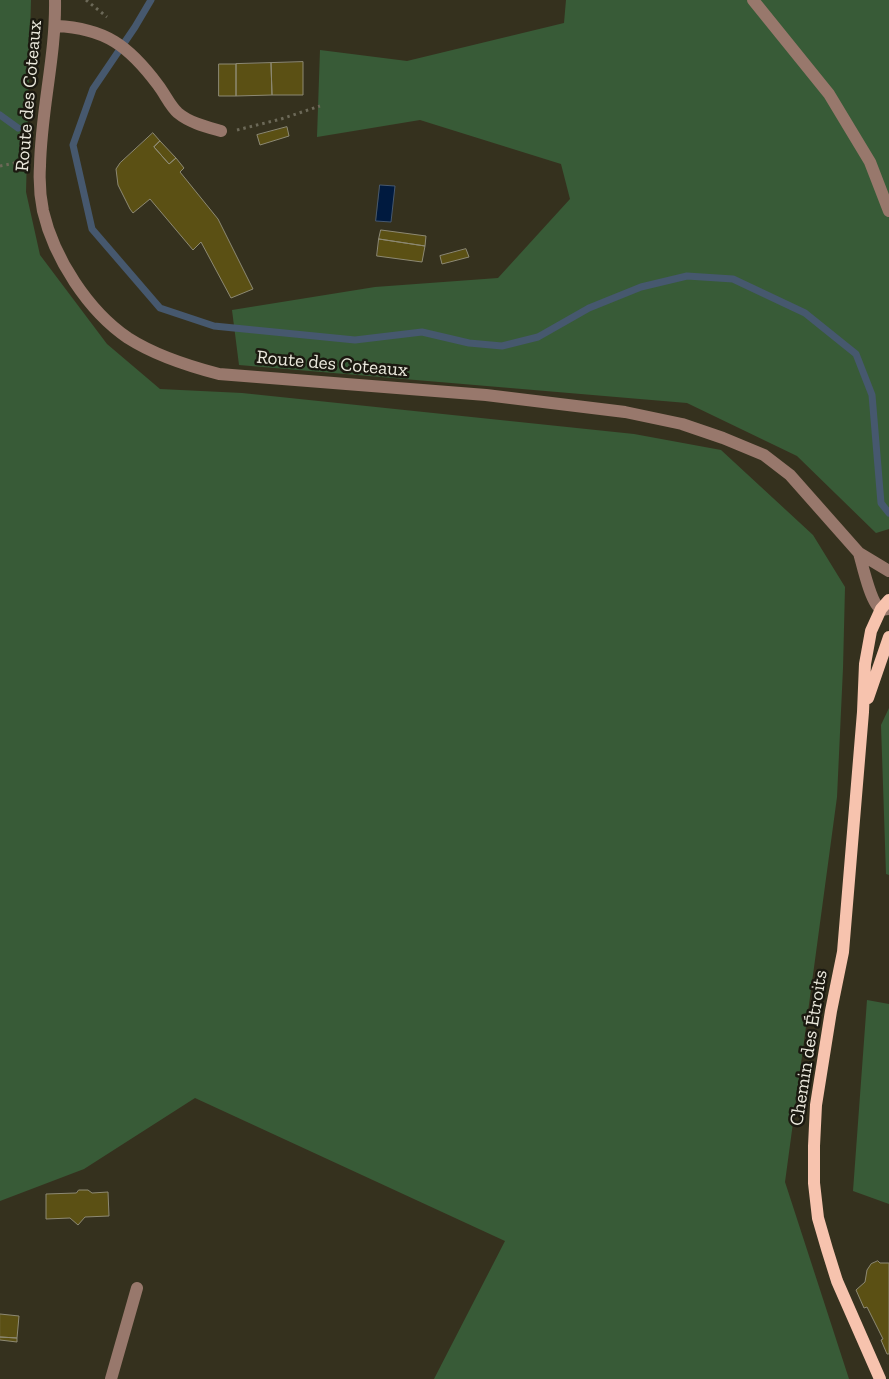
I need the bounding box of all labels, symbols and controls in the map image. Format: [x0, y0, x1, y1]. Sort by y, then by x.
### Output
street label: Route des Coteaux [11, 19, 47, 173]
street label: Route des Coteaux [255, 346, 409, 382]
street label: Chemin des Étroits [785, 968, 833, 1128]

